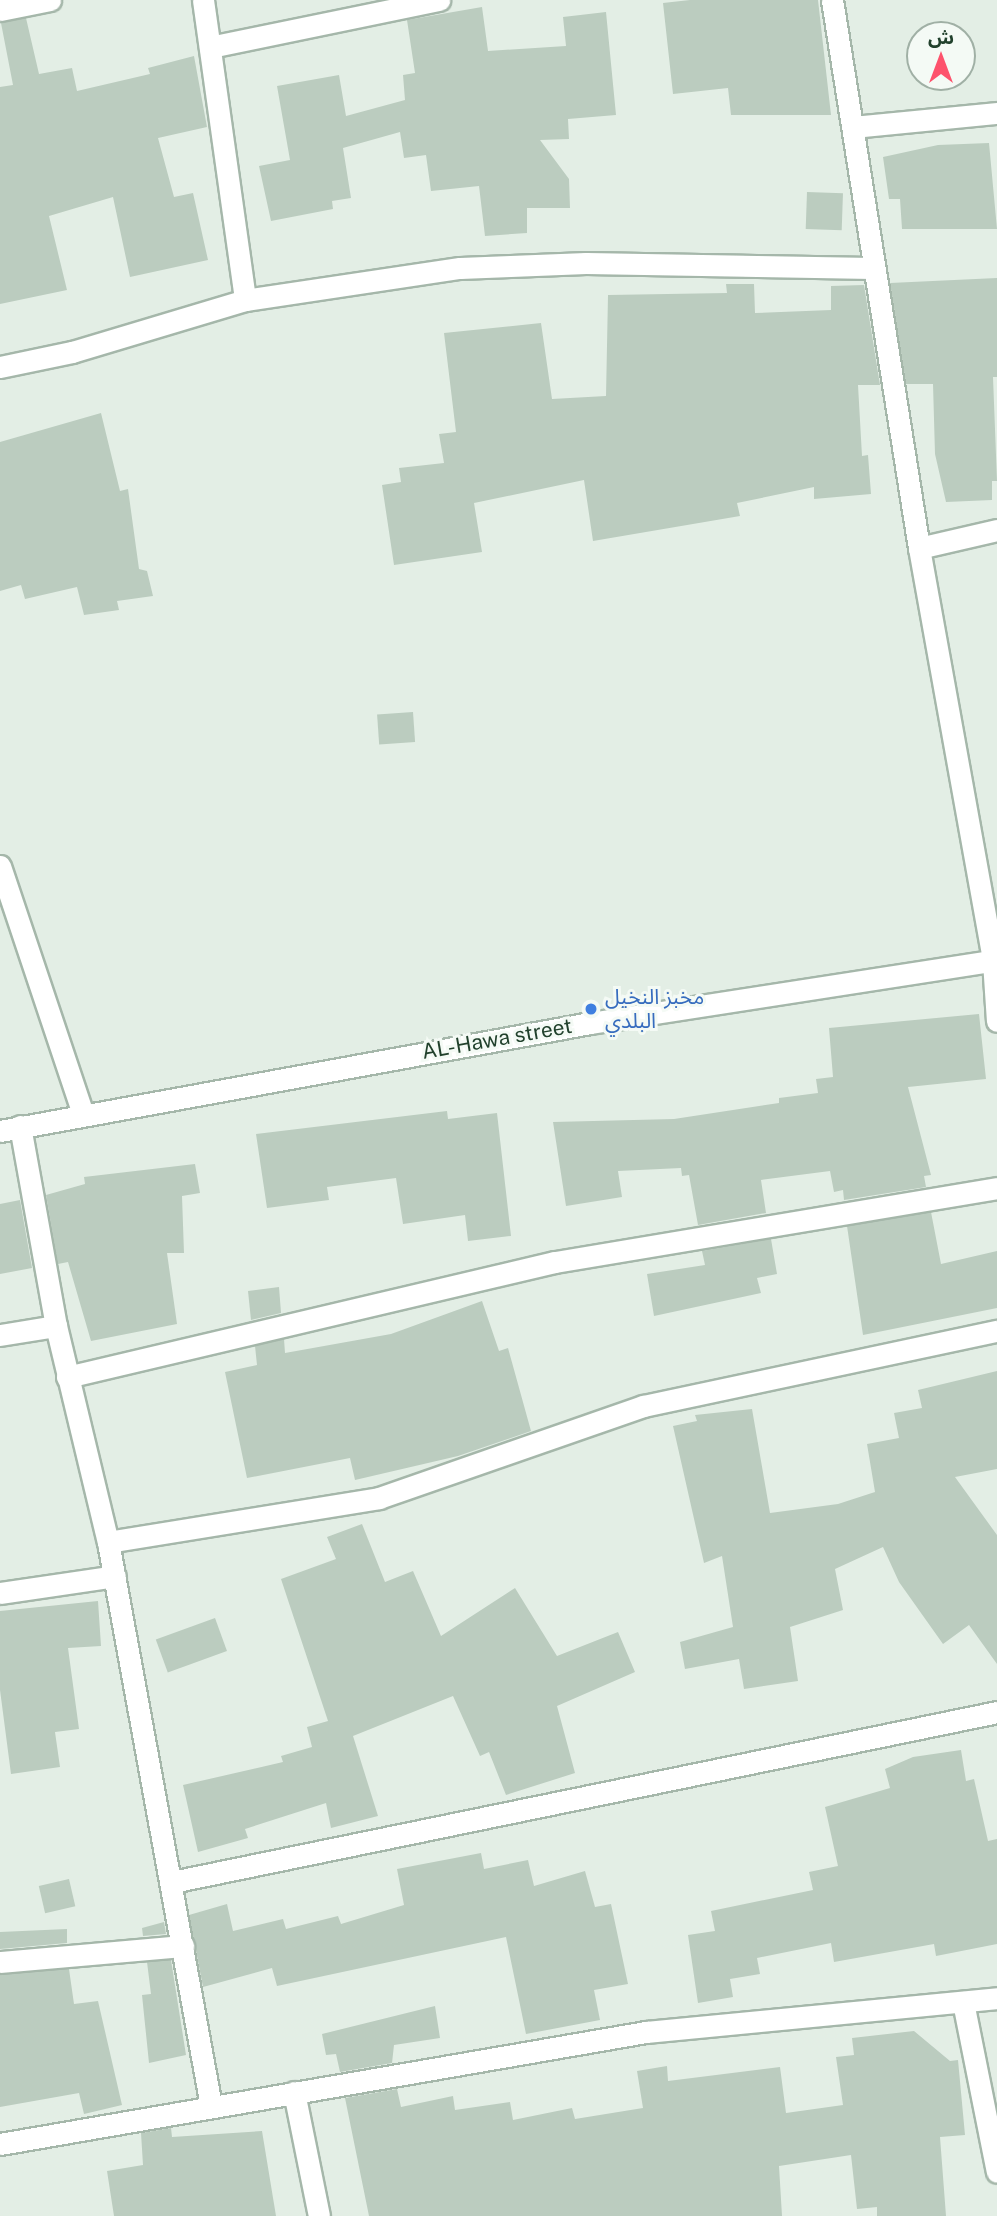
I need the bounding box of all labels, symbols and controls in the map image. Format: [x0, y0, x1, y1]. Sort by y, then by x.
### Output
north arrow [906, 21, 976, 91]
text: ش [928, 26, 954, 48]
place label: مخبز النخيل البلدي [605, 984, 704, 1034]
marker: مخبز النخيل البلدي [583, 1001, 599, 1017]
street label: AL-Hawa street [420, 1013, 574, 1065]

